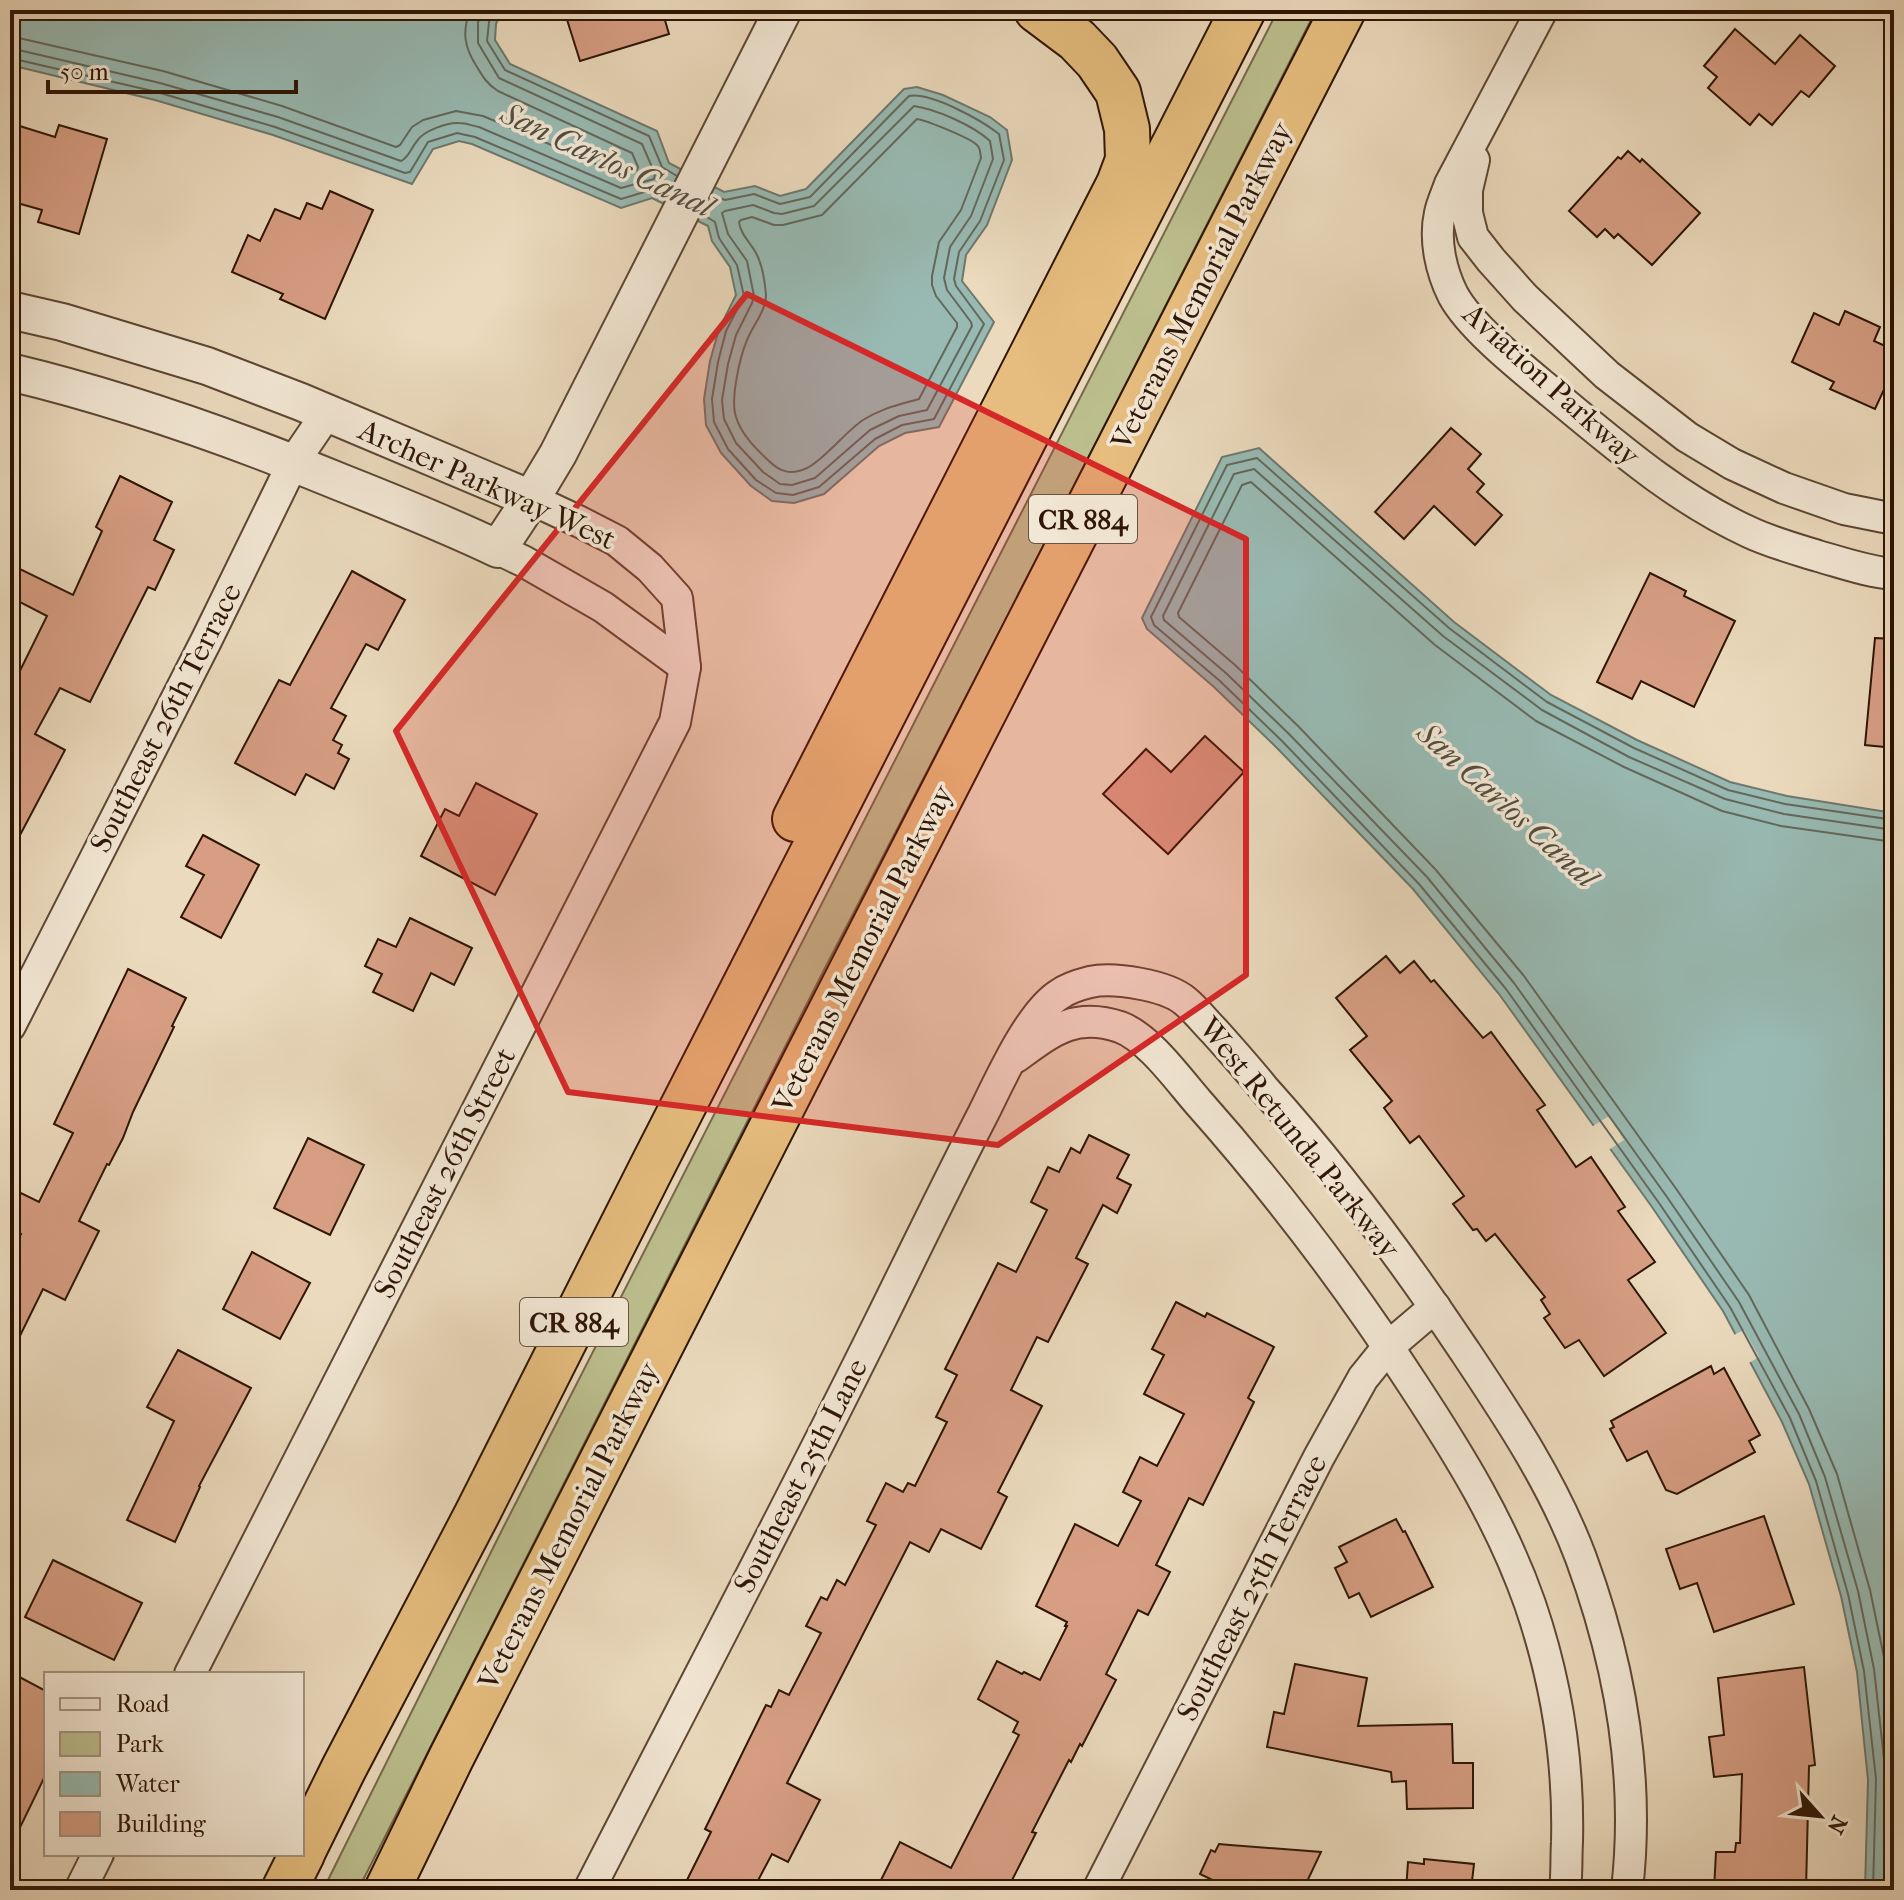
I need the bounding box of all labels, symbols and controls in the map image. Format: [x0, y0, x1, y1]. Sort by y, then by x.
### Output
scale bar [48, 44, 296, 94]
text: 50 m [60, 58, 109, 86]
water label: San Carlos Canal [494, 94, 722, 227]
street label: Veterans Memorial Parkway [1104, 116, 1300, 456]
street label: Aviation Parkway [1455, 296, 1647, 474]
street label: Archer Parkway West [352, 412, 621, 558]
road number: CR 884 [1029, 495, 1137, 543]
street label: Southeast 26th Terrace [83, 577, 249, 858]
water label: San Carlos Canal [1409, 714, 1607, 898]
street label: Veterans Memorial Parkway [765, 779, 961, 1119]
street label: West Retunda Parkway [1191, 1010, 1407, 1266]
street label: Southeast 26th Street [367, 1042, 523, 1304]
road number: CR 884 [520, 1298, 628, 1346]
street label: Southeast 25th Lane [727, 1353, 875, 1599]
street label: Veterans Memorial Parkway [471, 1356, 667, 1696]
street label: Southeast 25th Terrace [1170, 1449, 1334, 1727]
legend [44, 1672, 304, 1856]
text: Road [116, 1690, 170, 1718]
text: Park [116, 1730, 164, 1758]
text: Water [115, 1770, 180, 1798]
north arrow [1780, 1776, 1860, 1856]
text: Building [116, 1810, 207, 1838]
text: N [1821, 1811, 1852, 1838]

